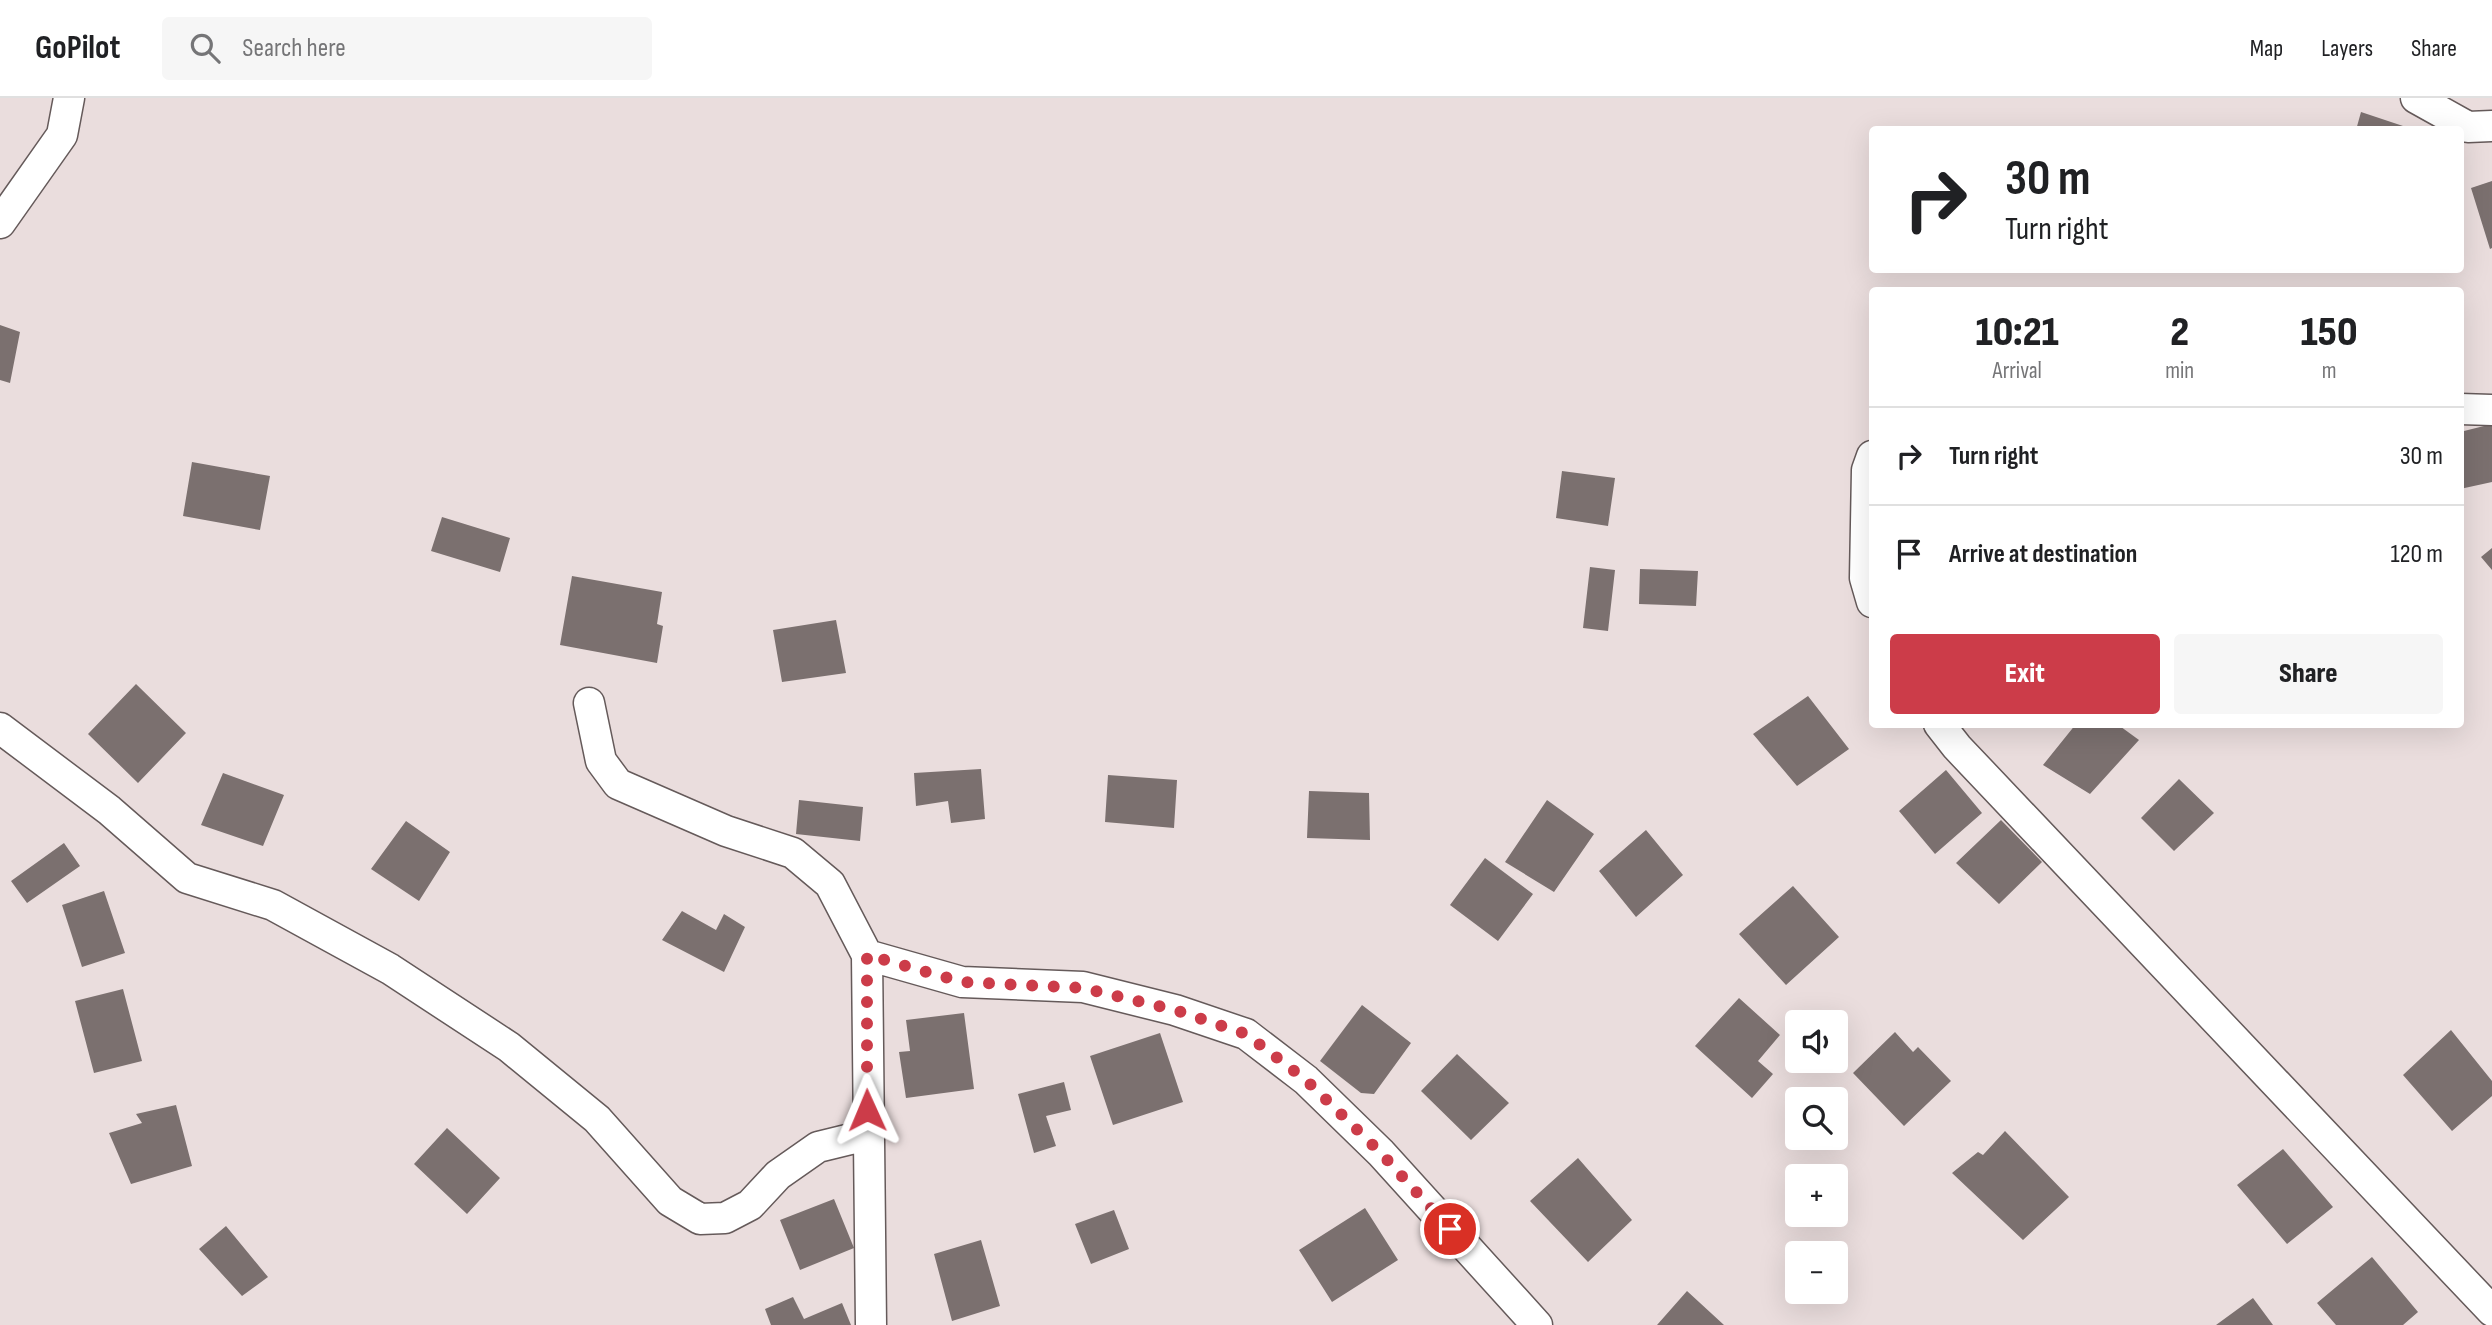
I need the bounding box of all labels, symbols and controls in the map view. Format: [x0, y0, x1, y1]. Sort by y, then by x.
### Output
search box [162, 17, 652, 80]
text: GoPilot [35, 28, 120, 68]
icon: search [186, 29, 224, 67]
text: Search here [242, 33, 346, 64]
text: Map [2250, 34, 2283, 63]
text: Layers [2321, 34, 2373, 63]
text: Share [2411, 34, 2457, 63]
text: 30 m [2005, 150, 2090, 209]
icon: right [1890, 154, 1981, 245]
text: Turn right [2005, 210, 2109, 249]
text: 10:21 [1975, 307, 2059, 358]
text: 2 [2170, 307, 2189, 358]
text: 150 [2301, 307, 2358, 358]
text: Arrival [1992, 357, 2042, 385]
text: min [2165, 357, 2194, 385]
text: m [2322, 357, 2336, 385]
icon: right [1890, 437, 1928, 475]
text: Turn right [1949, 441, 2038, 472]
text: 30 m [2400, 441, 2443, 472]
icon: arrive [1890, 535, 1928, 573]
text: Arrive at destination [1949, 539, 2137, 570]
text: 120 m [2390, 539, 2443, 570]
button: Exit [1890, 634, 2160, 714]
button: Share [2174, 634, 2443, 714]
map controls [1785, 1010, 1848, 1304]
button: sound [1785, 1010, 1848, 1073]
position arrow [830, 1073, 904, 1147]
button: search [1785, 1087, 1848, 1150]
button: + [1785, 1164, 1848, 1227]
pin [1420, 1199, 1480, 1259]
icon: arrive [1431, 1210, 1469, 1248]
button: − [1785, 1241, 1848, 1304]

